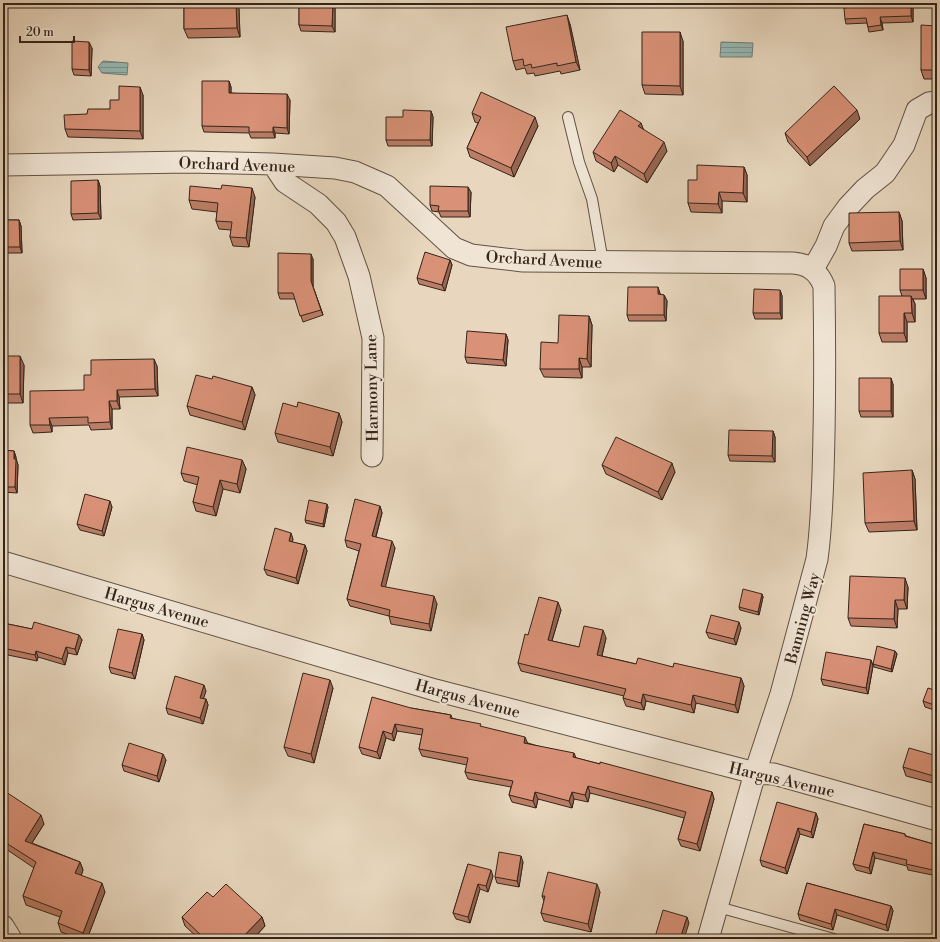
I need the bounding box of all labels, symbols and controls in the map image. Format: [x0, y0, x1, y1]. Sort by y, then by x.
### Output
scale bar [20, 18, 74, 44]
text: 20 m [26, 25, 54, 40]
street label: Orchard Avenue [178, 153, 296, 177]
street label: Orchard Avenue [485, 247, 603, 273]
street label: Harmony Lane [361, 334, 383, 442]
street label: Banning Way [781, 570, 825, 667]
street label: Hargus Avenue [102, 583, 211, 632]
street label: Hargus Avenue [413, 675, 523, 723]
street label: Hargus Avenue [727, 758, 837, 802]

